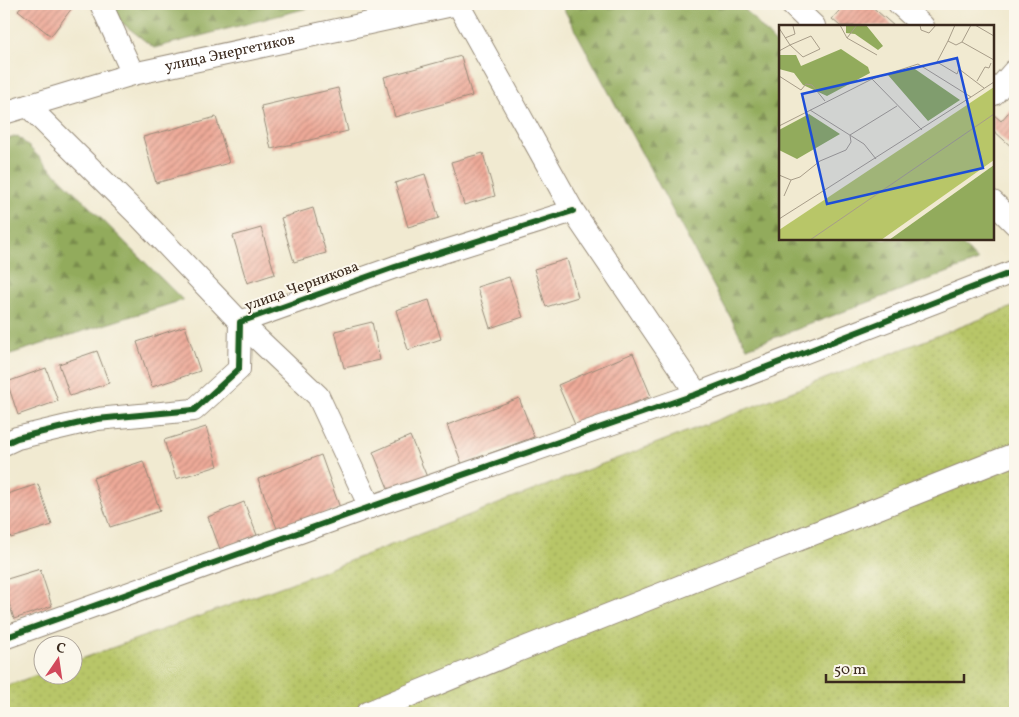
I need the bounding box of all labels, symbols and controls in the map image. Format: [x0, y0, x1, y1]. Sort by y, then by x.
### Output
inset map [779, 25, 994, 240]
street label: улица Энергетиков [163, 29, 297, 77]
street label: улица Черникова [242, 257, 362, 317]
north arrow [32, 634, 82, 684]
text: С [54, 639, 67, 659]
scale bar [826, 652, 964, 684]
text: 50 m [834, 660, 866, 681]

